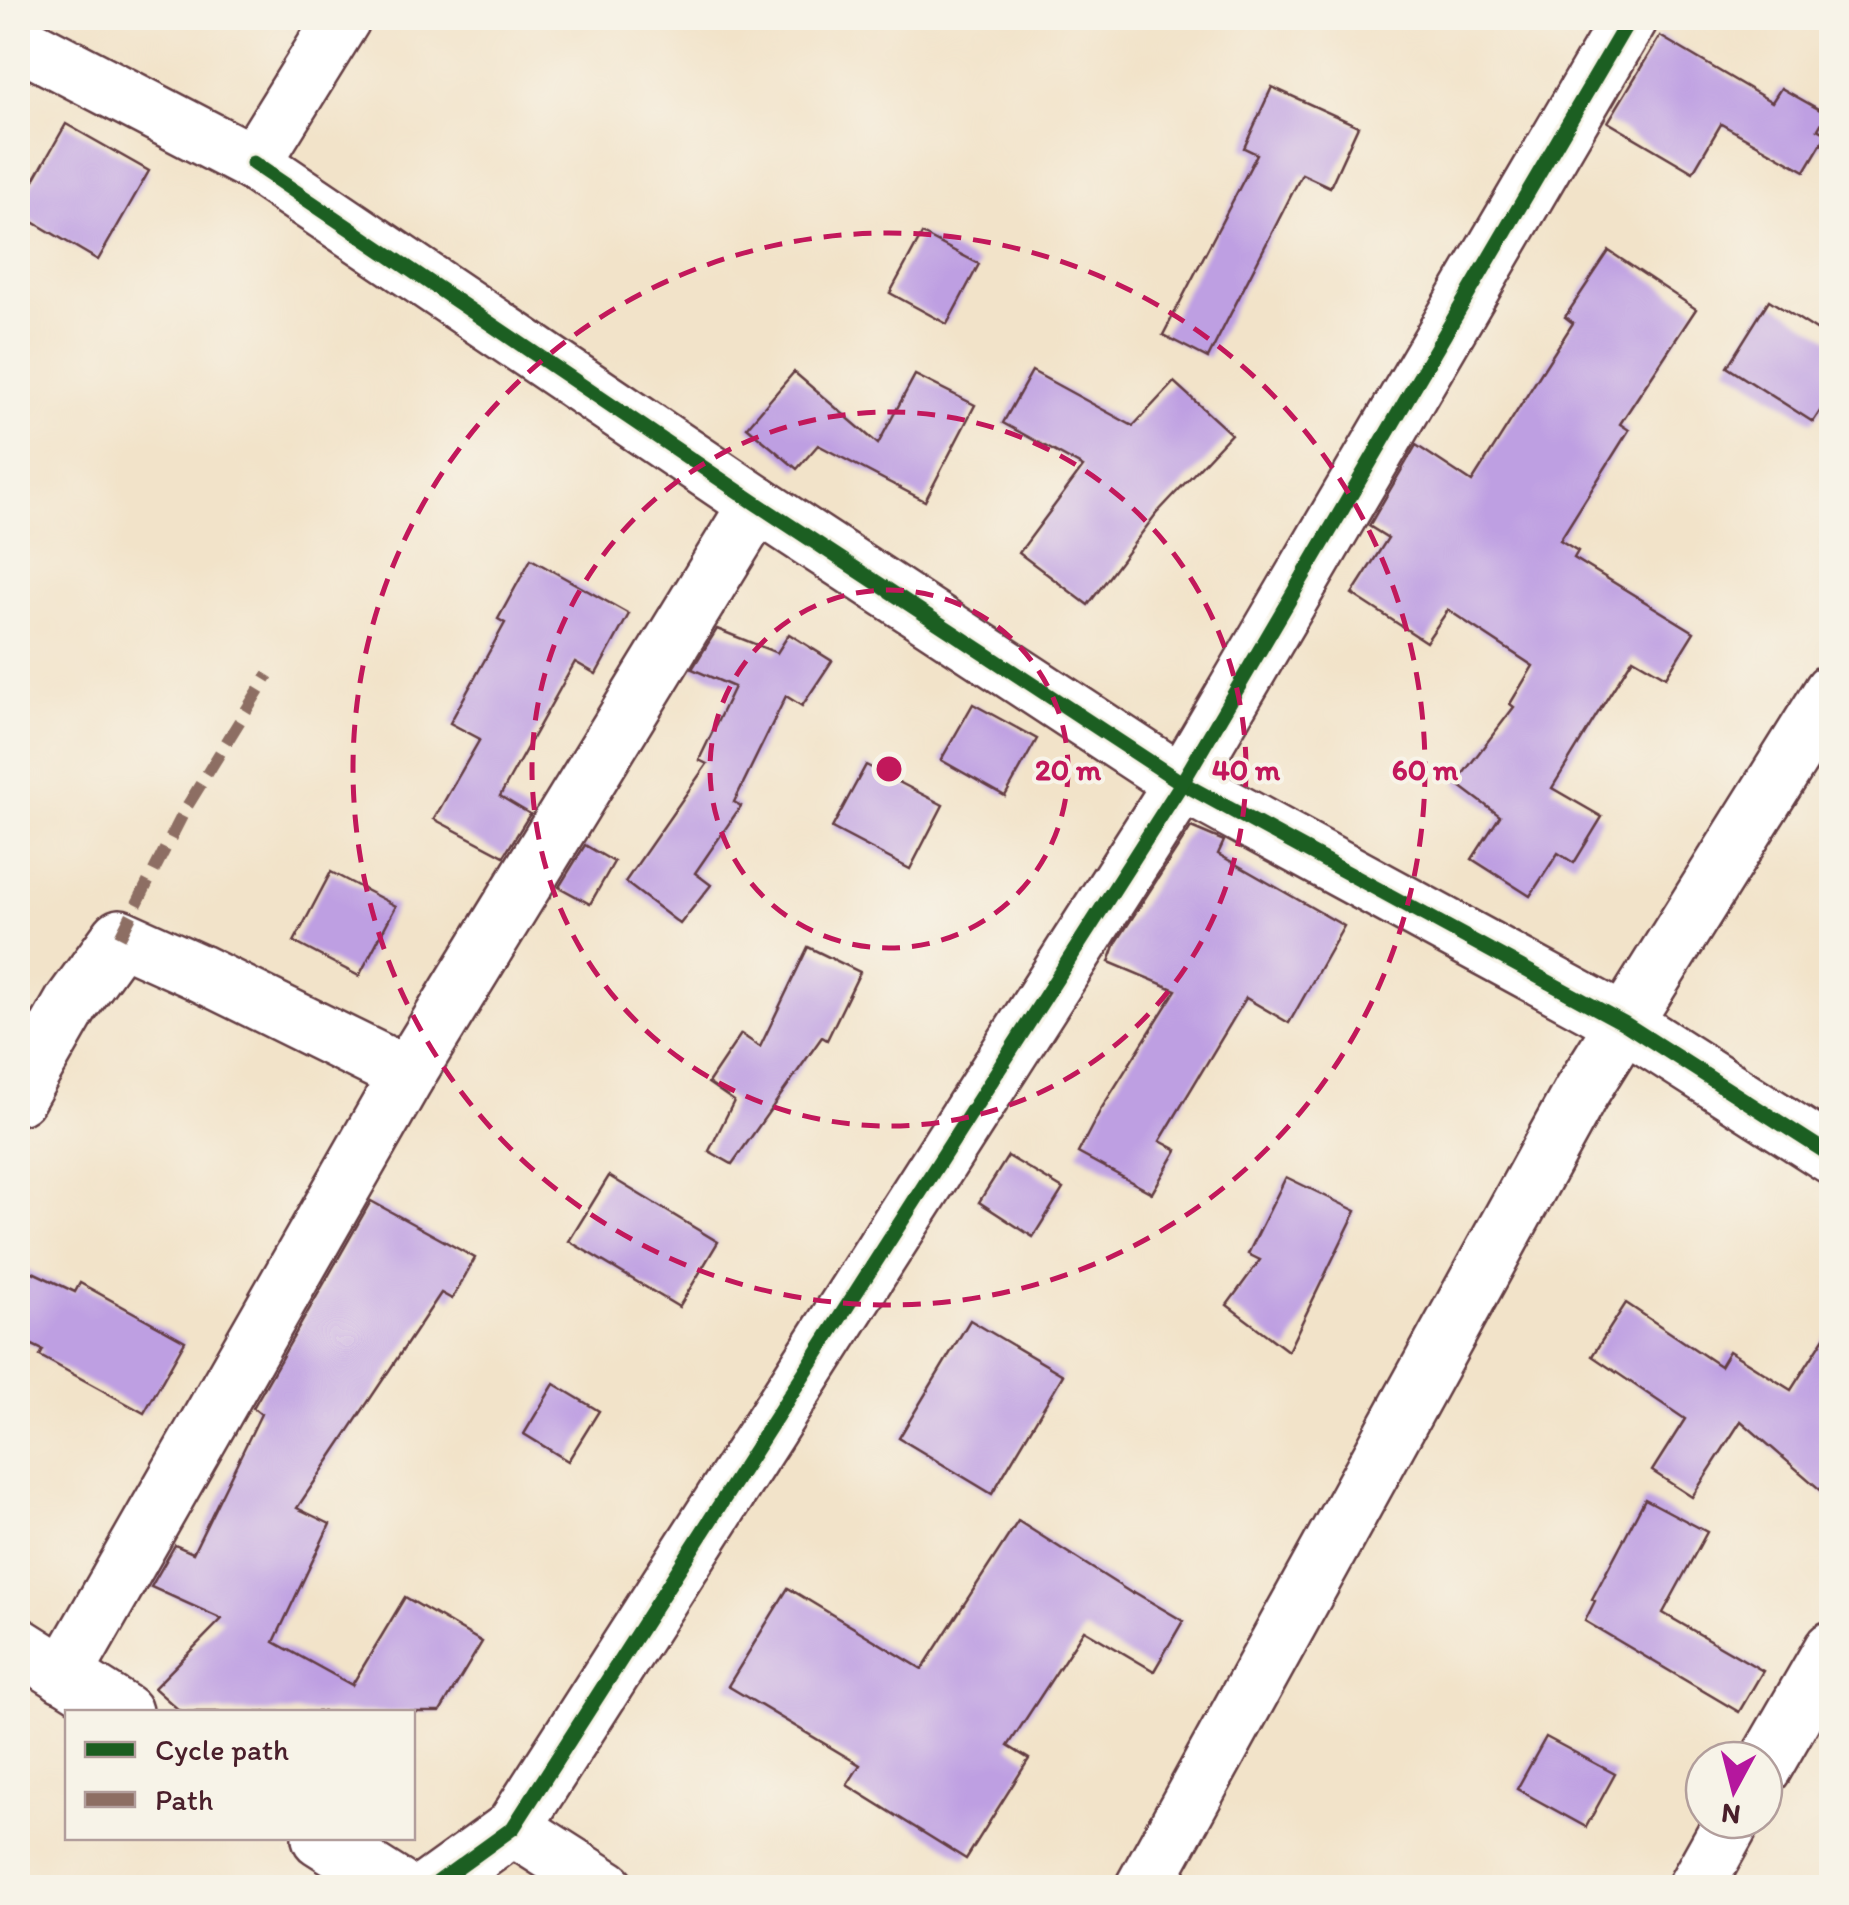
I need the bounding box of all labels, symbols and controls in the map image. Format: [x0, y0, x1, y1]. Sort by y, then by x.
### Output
centre of rings [871, 751, 907, 787]
text: 20 m [1035, 751, 1102, 788]
text: 40 m [1212, 751, 1281, 788]
text: 60 m [1392, 751, 1459, 788]
legend [65, 1710, 415, 1840]
text: Cycle path [155, 1731, 289, 1768]
north arrow [1684, 1740, 1784, 1840]
text: Path [155, 1781, 213, 1818]
text: N [1719, 1797, 1742, 1833]

